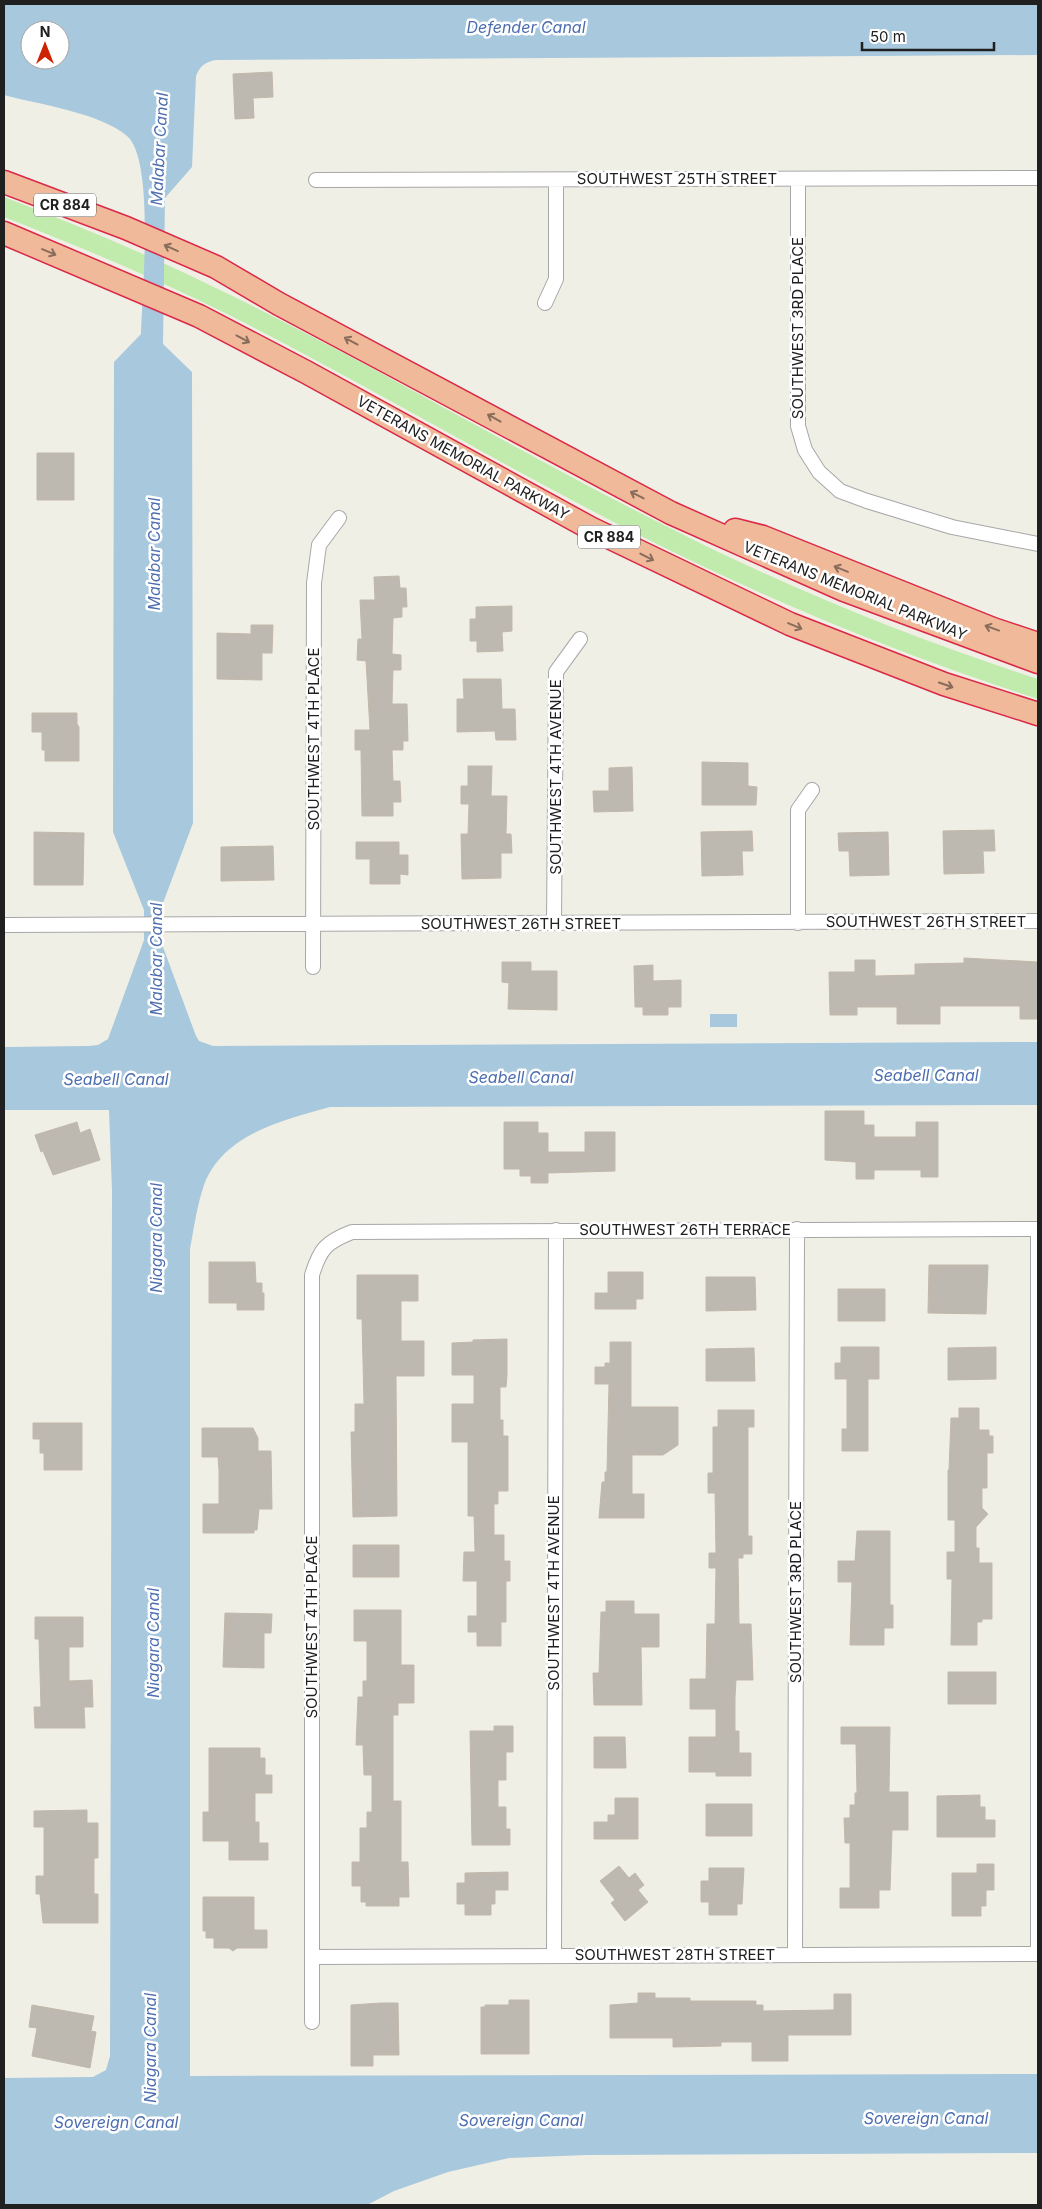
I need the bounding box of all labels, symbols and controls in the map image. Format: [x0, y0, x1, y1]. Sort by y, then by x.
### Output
water label: Defender Canal [466, 17, 586, 37]
north arrow [20, 20, 70, 70]
scale bar [862, 20, 994, 52]
text: N [40, 23, 50, 40]
text: 50 m [870, 27, 906, 46]
water label: Malabar Canal [146, 92, 172, 206]
street label: SOUTHWEST 25TH STREET [577, 169, 777, 188]
road number: CR 884 [34, 194, 96, 216]
street label: SOUTHWEST 3RD PLACE [788, 237, 807, 419]
one-way arrow [164, 242, 179, 252]
one-way arrow [41, 248, 56, 258]
one-way arrow [235, 334, 250, 344]
one-way arrow [344, 336, 359, 345]
street label: VETERANS MEMORIAL PARKWAY [354, 391, 573, 524]
one-way arrow [487, 413, 501, 423]
one-way arrow [630, 490, 645, 499]
water label: Malabar Canal [144, 497, 164, 610]
road number: CR 884 [578, 526, 640, 548]
street label: VETERANS MEMORIAL PARKWAY [741, 537, 970, 644]
one-way arrow [640, 552, 655, 562]
one-way arrow [834, 564, 849, 573]
one-way arrow [787, 621, 802, 631]
one-way arrow [985, 623, 1000, 632]
street label: SOUTHWEST 4TH PLACE [304, 647, 323, 831]
street label: SOUTHWEST 4TH AVENUE [546, 679, 565, 875]
one-way arrow [938, 680, 954, 690]
water label: Malabar Canal [146, 902, 166, 1015]
street label: SOUTHWEST 26TH STREET [826, 912, 1026, 931]
street label: SOUTHWEST 26TH STREET [421, 914, 621, 933]
water label: Seabell Canal [873, 1065, 979, 1085]
water label: Seabell Canal [468, 1067, 574, 1087]
water label: Seabell Canal [63, 1069, 169, 1089]
water label: Niagara Canal [146, 1183, 166, 1293]
street label: SOUTHWEST 26TH TERRACE [579, 1220, 791, 1239]
street label: SOUTHWEST 4TH AVENUE [544, 1495, 563, 1691]
street label: SOUTHWEST 3RD PLACE [786, 1501, 805, 1683]
street label: SOUTHWEST 4TH PLACE [302, 1535, 321, 1719]
water label: Niagara Canal [143, 1588, 163, 1698]
street label: SOUTHWEST 28TH STREET [575, 1945, 775, 1964]
water label: Niagara Canal [140, 1993, 160, 2103]
water label: Sovereign Canal [864, 2108, 988, 2128]
water label: Sovereign Canal [459, 2110, 583, 2130]
water label: Sovereign Canal [54, 2112, 178, 2132]

